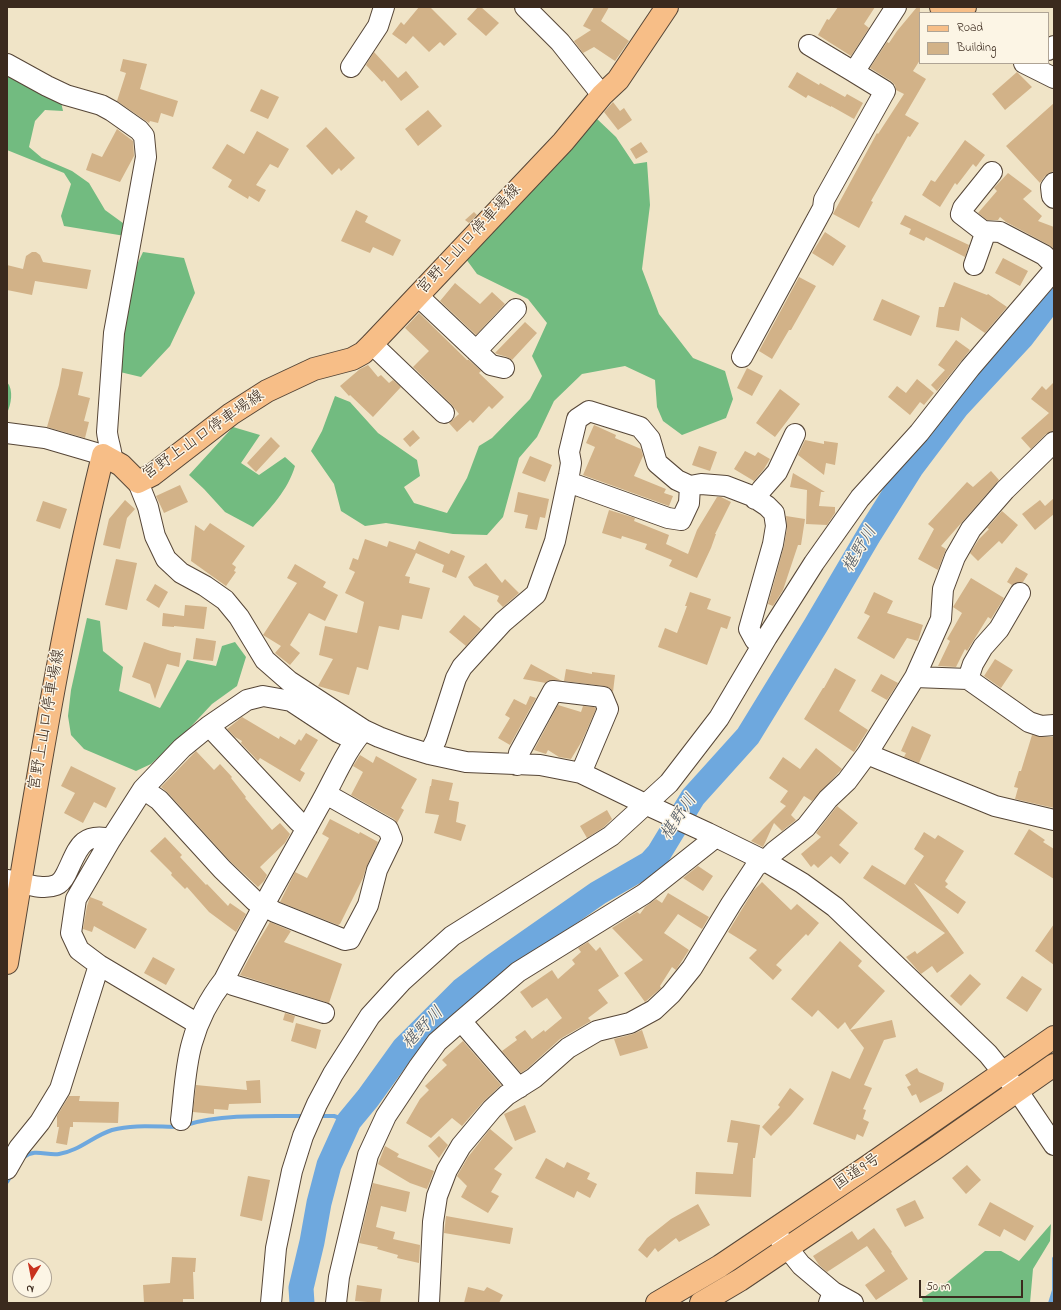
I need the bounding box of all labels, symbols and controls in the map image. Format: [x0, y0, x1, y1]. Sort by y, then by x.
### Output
legend [919, 12, 1049, 64]
text: Road [957, 19, 983, 37]
text: Building [957, 39, 996, 57]
street label: 宮野上山口停車場線 [414, 181, 526, 299]
street label: 宮野上山口停車場線 [140, 387, 268, 485]
water label: 椹野川 [839, 523, 883, 577]
street label: 宮野上山口停車場線 [26, 647, 70, 793]
water label: 椹野川 [657, 791, 703, 845]
water label: 椹野川 [399, 1004, 449, 1054]
street label: 国道9号 [831, 1150, 885, 1196]
north arrow [12, 1258, 52, 1298]
scale bar [921, 1272, 1025, 1298]
text: 50 m [926, 1278, 950, 1296]
text: N [25, 1280, 35, 1297]

